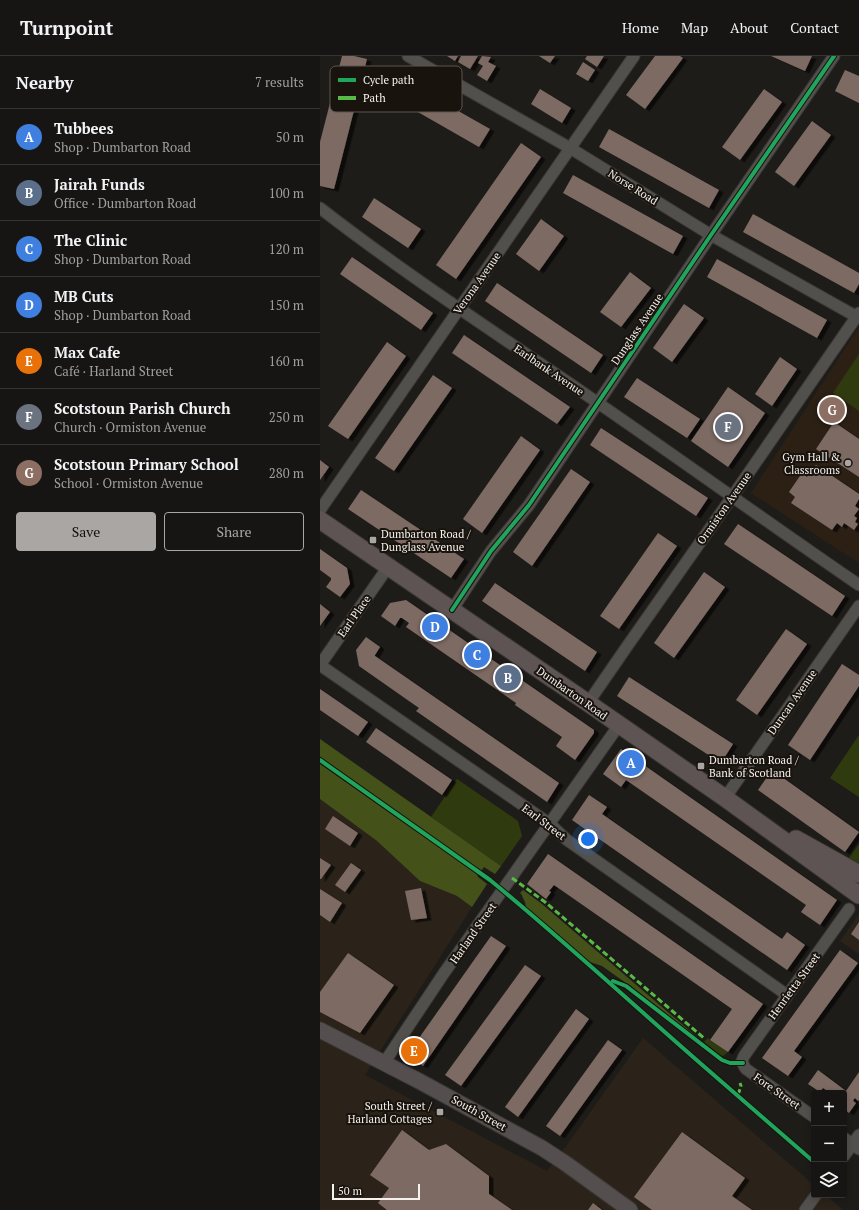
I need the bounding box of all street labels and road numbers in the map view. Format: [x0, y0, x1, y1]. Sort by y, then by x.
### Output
street label: Norse Road [606, 166, 660, 208]
street label: Verona Avenue [450, 249, 504, 317]
street label: Dunglass Avenue [608, 290, 666, 367]
street label: Earlbank Avenue [511, 341, 587, 399]
street label: Ormiston Avenue [694, 469, 754, 547]
street label: Earl Place [334, 592, 374, 640]
street label: Dumbarton Road [534, 663, 610, 723]
street label: Duncan Avenue [764, 666, 820, 737]
street label: Earl Street [519, 801, 569, 843]
street label: Harland Street [447, 900, 499, 966]
street label: Henrietta Street [765, 950, 823, 1022]
street label: Fore Street [751, 1070, 803, 1112]
street label: South Street [449, 1092, 509, 1134]

